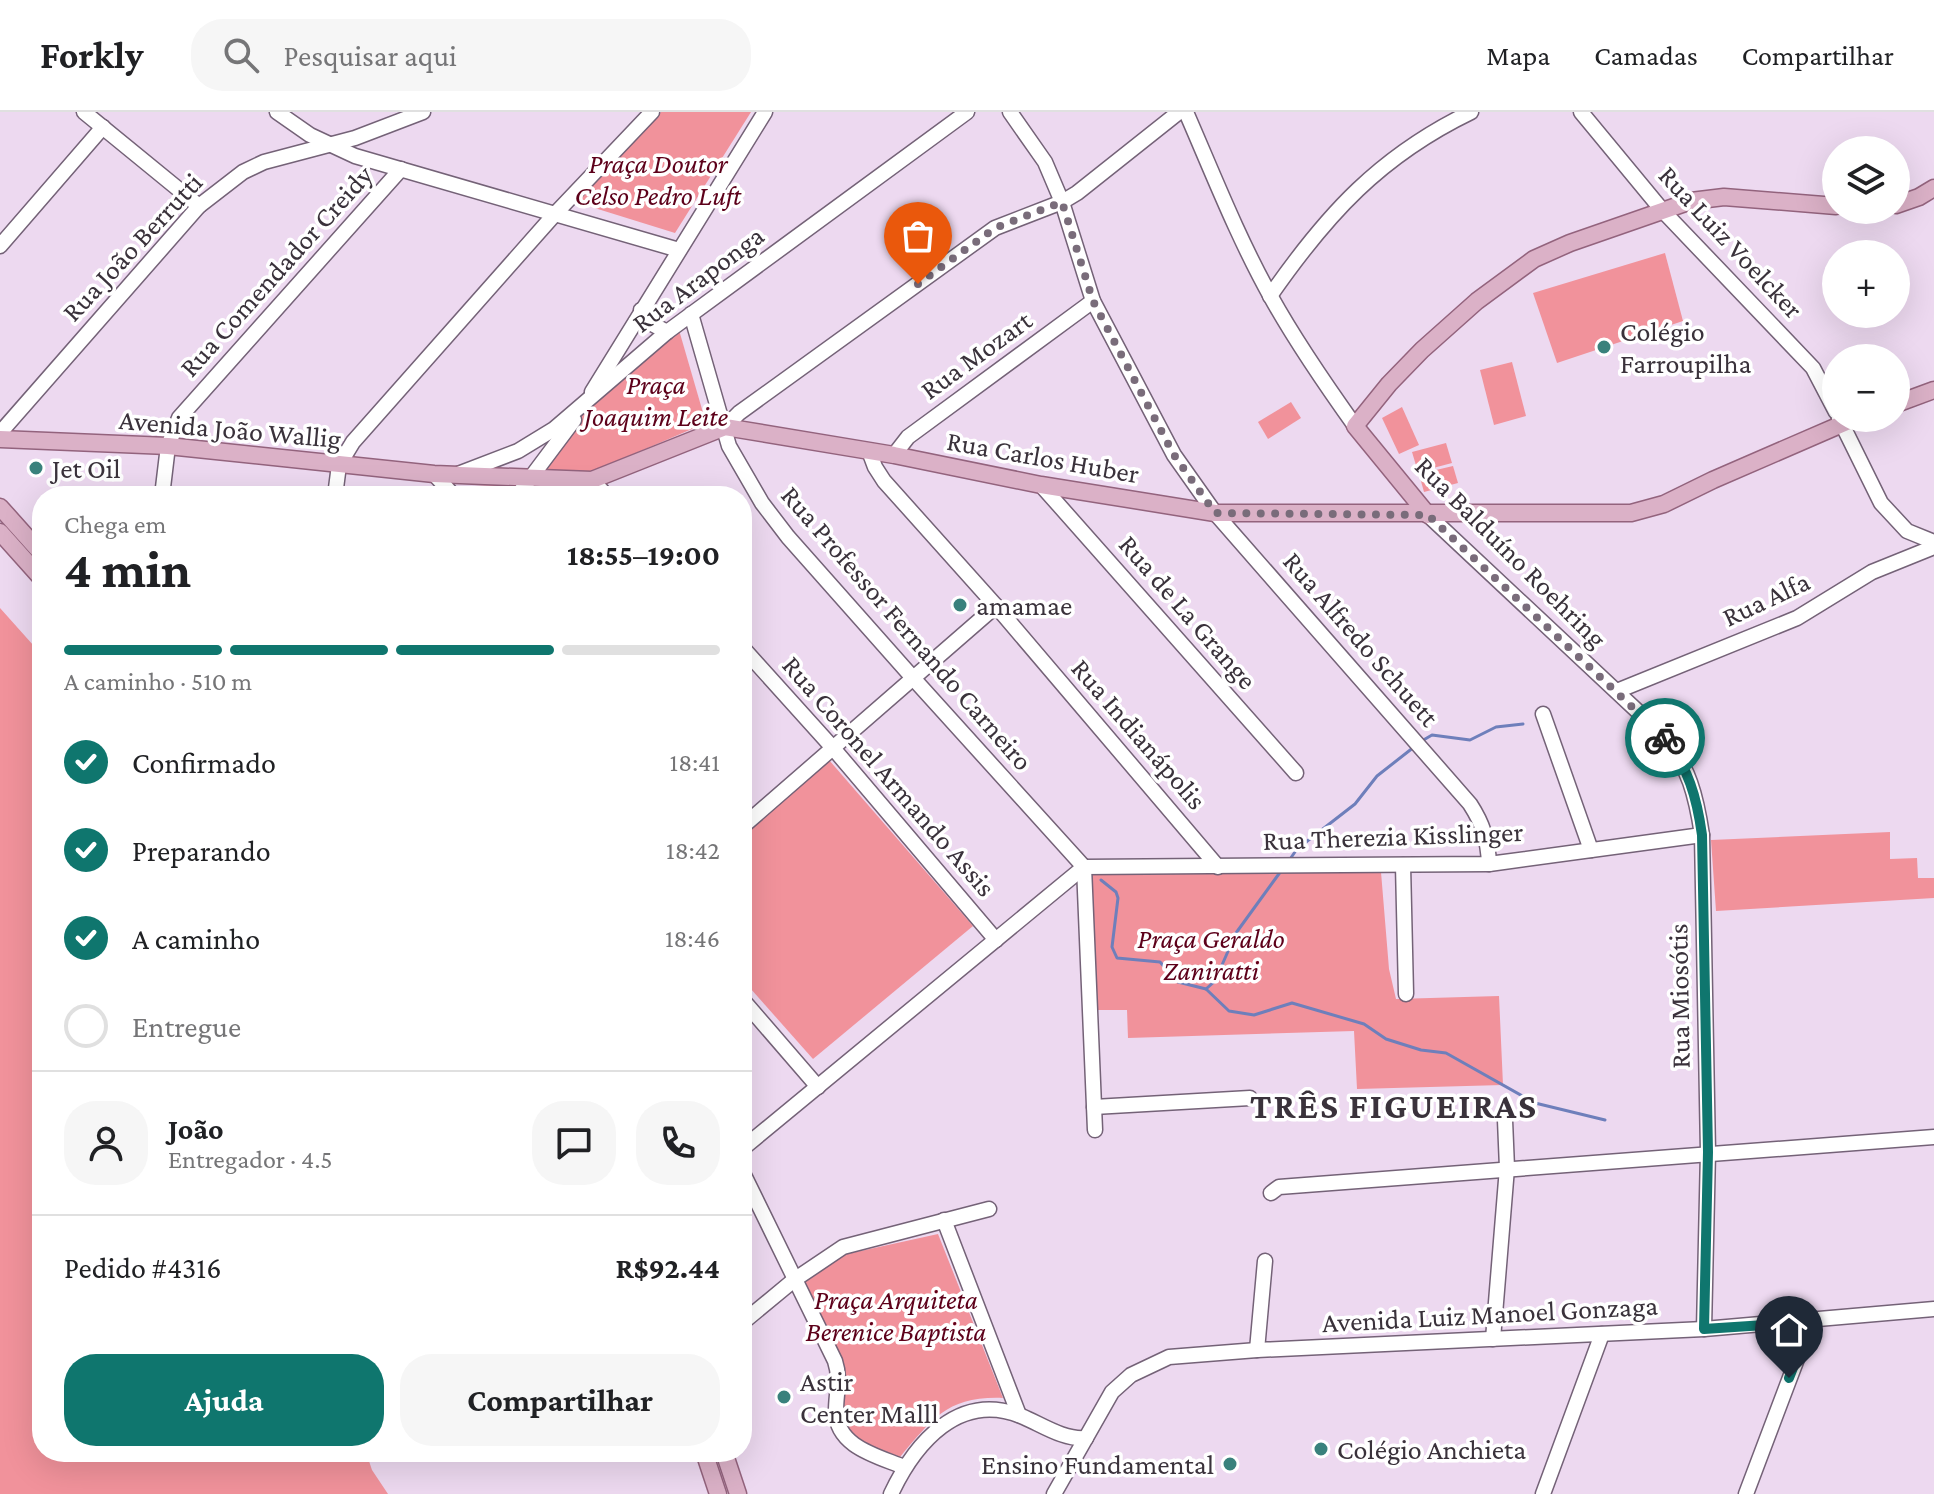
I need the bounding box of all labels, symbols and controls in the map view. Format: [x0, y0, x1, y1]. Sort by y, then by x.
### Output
search box [191, 19, 751, 91]
icon: search [219, 33, 263, 77]
text: Forkly [40, 34, 143, 76]
text: Pesquisar aqui [283, 39, 457, 72]
text: Mapa [1486, 40, 1550, 71]
text: Camadas [1594, 40, 1698, 71]
text: Compartilhar [1742, 40, 1894, 71]
map controls [1822, 136, 1910, 432]
button: layers [1822, 136, 1910, 224]
park label: Praça Doutor Celso Pedro Luft [575, 148, 742, 211]
street label: Rua Comendador Creidy [173, 158, 380, 383]
street label: Rua Luiz Voelcker [1653, 160, 1809, 324]
street label: Rua João Berrutti [56, 167, 208, 327]
pin [884, 202, 952, 284]
icon: bag [896, 214, 940, 258]
street label: Rua Araponga [626, 220, 770, 338]
button: + [1822, 240, 1910, 328]
street label: Rua Mozart [915, 304, 1038, 406]
place label: Colégio Farroupilha [1620, 316, 1752, 379]
marker: Colégio Farroupilha [1595, 338, 1613, 356]
button: − [1822, 344, 1910, 432]
park label: Praça Joaquim Leite [579, 369, 729, 432]
street label: Avenida João Wallig [118, 404, 343, 454]
street label: Rua Carlos Huber [944, 425, 1142, 489]
street label: Rua Balduíno Roehring [1409, 450, 1613, 654]
place label: Jet Oil [49, 453, 121, 484]
marker: Jet Oil [27, 459, 45, 477]
street label: Rua Professor Fernando Carneiro [775, 479, 1039, 777]
text: Chega em [64, 510, 166, 539]
street label: Rua de La Grange [1113, 529, 1263, 695]
text: 18:55–19:00 [567, 538, 720, 571]
text: 4 min [64, 540, 191, 598]
street label: Rua Alfredo Schuett [1277, 546, 1446, 733]
street label: Rua Alfa [1717, 565, 1815, 633]
place label: amamae [976, 590, 1072, 621]
marker: amamae [951, 596, 969, 614]
street label: Rua Coronel Armando Assis [776, 650, 1002, 902]
street label: Rua Indianápolis [1065, 652, 1213, 816]
text: A caminho · 510 m [64, 667, 252, 696]
courier [1625, 698, 1705, 778]
icon: bike [1643, 716, 1687, 760]
icon: check [64, 740, 108, 784]
text: Confirmado [132, 746, 276, 779]
text: 18:41 [670, 748, 720, 777]
street label: Rua Therezia Kisslinger [1262, 816, 1524, 856]
icon: check [64, 828, 108, 872]
text: Preparando [132, 834, 271, 867]
text: 18:42 [666, 836, 720, 865]
icon: check [64, 916, 108, 960]
text: A caminho [132, 922, 260, 955]
park label: Praça Geraldo Zaniratti [1137, 923, 1285, 986]
street label: Rua Miosótis [1662, 923, 1696, 1069]
text: 18:46 [665, 924, 720, 953]
text: Entregue [132, 1010, 241, 1043]
district label: TRÊS FIGUEIRAS [1250, 1086, 1538, 1126]
button: person [64, 1101, 148, 1185]
button: chat [532, 1101, 616, 1185]
button: phone [636, 1101, 720, 1185]
text: João [168, 1112, 224, 1145]
text: Entregador · 4.5 [168, 1145, 333, 1174]
text: Pedido #4316 [64, 1251, 222, 1284]
text: R$92.44 [615, 1251, 720, 1284]
park label: Praça Arquiteta Berenice Baptista [806, 1284, 987, 1347]
street label: Avenida Luiz Manoel Gonzaga [1321, 1290, 1659, 1338]
pin [1755, 1296, 1823, 1378]
icon: home [1767, 1308, 1811, 1352]
button: Ajuda [64, 1354, 384, 1446]
button: Compartilhar [400, 1354, 720, 1446]
place label: Astir Center Malll [800, 1366, 939, 1429]
marker: Astir Center Malll [775, 1388, 793, 1406]
place label: Colégio Anchieta [1337, 1434, 1526, 1465]
marker: Colégio Anchieta [1312, 1440, 1330, 1458]
place label: Ensino Fundamental [981, 1449, 1214, 1480]
marker: Ensino Fundamental [1221, 1455, 1239, 1473]

